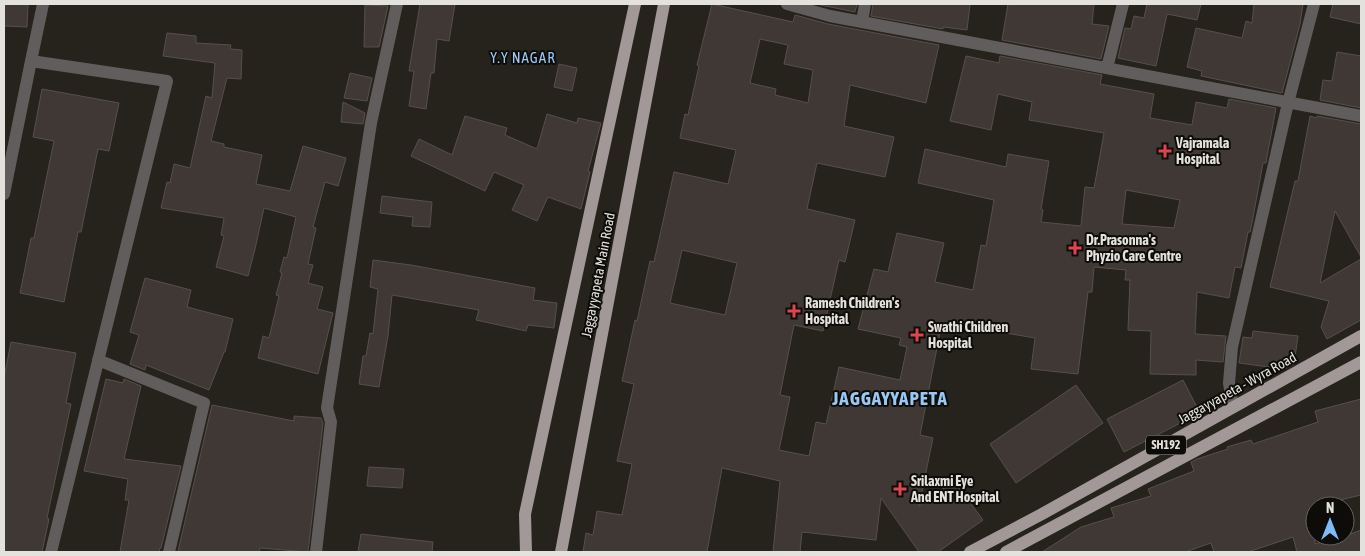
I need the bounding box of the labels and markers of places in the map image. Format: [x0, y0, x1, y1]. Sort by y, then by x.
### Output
place label: Vajramala Hospital [1175, 135, 1230, 167]
marker: Vajramala Hospital [1158, 144, 1172, 158]
place label: Dr.Prasonna's Phyzio Care Centre [1086, 232, 1181, 264]
marker: Dr.Prasonna's Phyzio Care Centre [1068, 241, 1082, 255]
place label: Ramesh Children's Hospital [805, 295, 899, 327]
marker: Ramesh Children's Hospital [787, 304, 801, 318]
place label: Swathi Children Hospital [928, 319, 1008, 351]
marker: Swathi Children Hospital [910, 328, 924, 342]
place label: Srilaxmi Eye And ENT Hospital [910, 473, 1000, 505]
marker: Srilaxmi Eye And ENT Hospital [893, 482, 907, 496]

